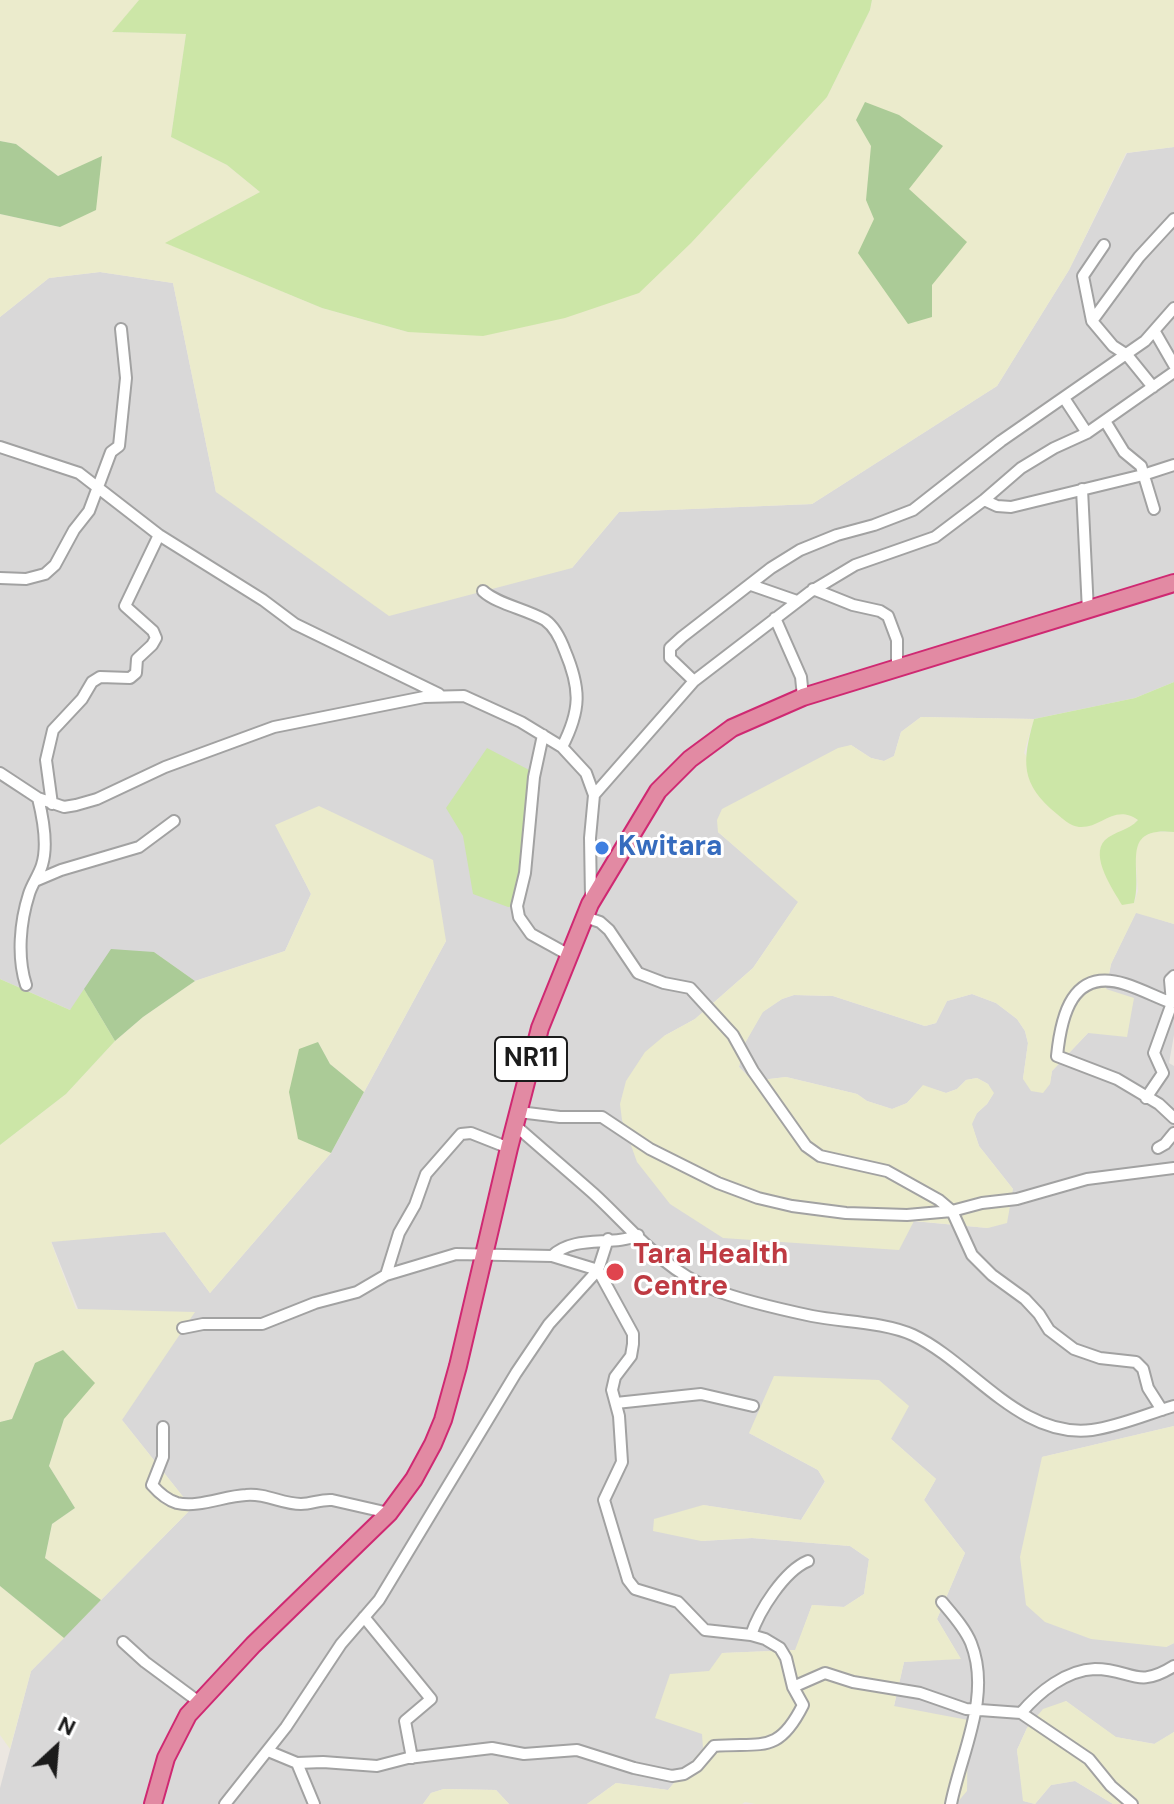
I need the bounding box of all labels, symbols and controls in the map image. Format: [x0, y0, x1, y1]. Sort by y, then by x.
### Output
place label: Kwitara [618, 831, 722, 865]
marker: Kwitara [593, 839, 611, 857]
road number: NR11 [495, 1037, 567, 1081]
place label: Tara Health Centre [633, 1239, 788, 1305]
marker: Tara Health Centre [604, 1261, 626, 1283]
north arrow [16, 1708, 96, 1788]
text: N [53, 1709, 80, 1743]

